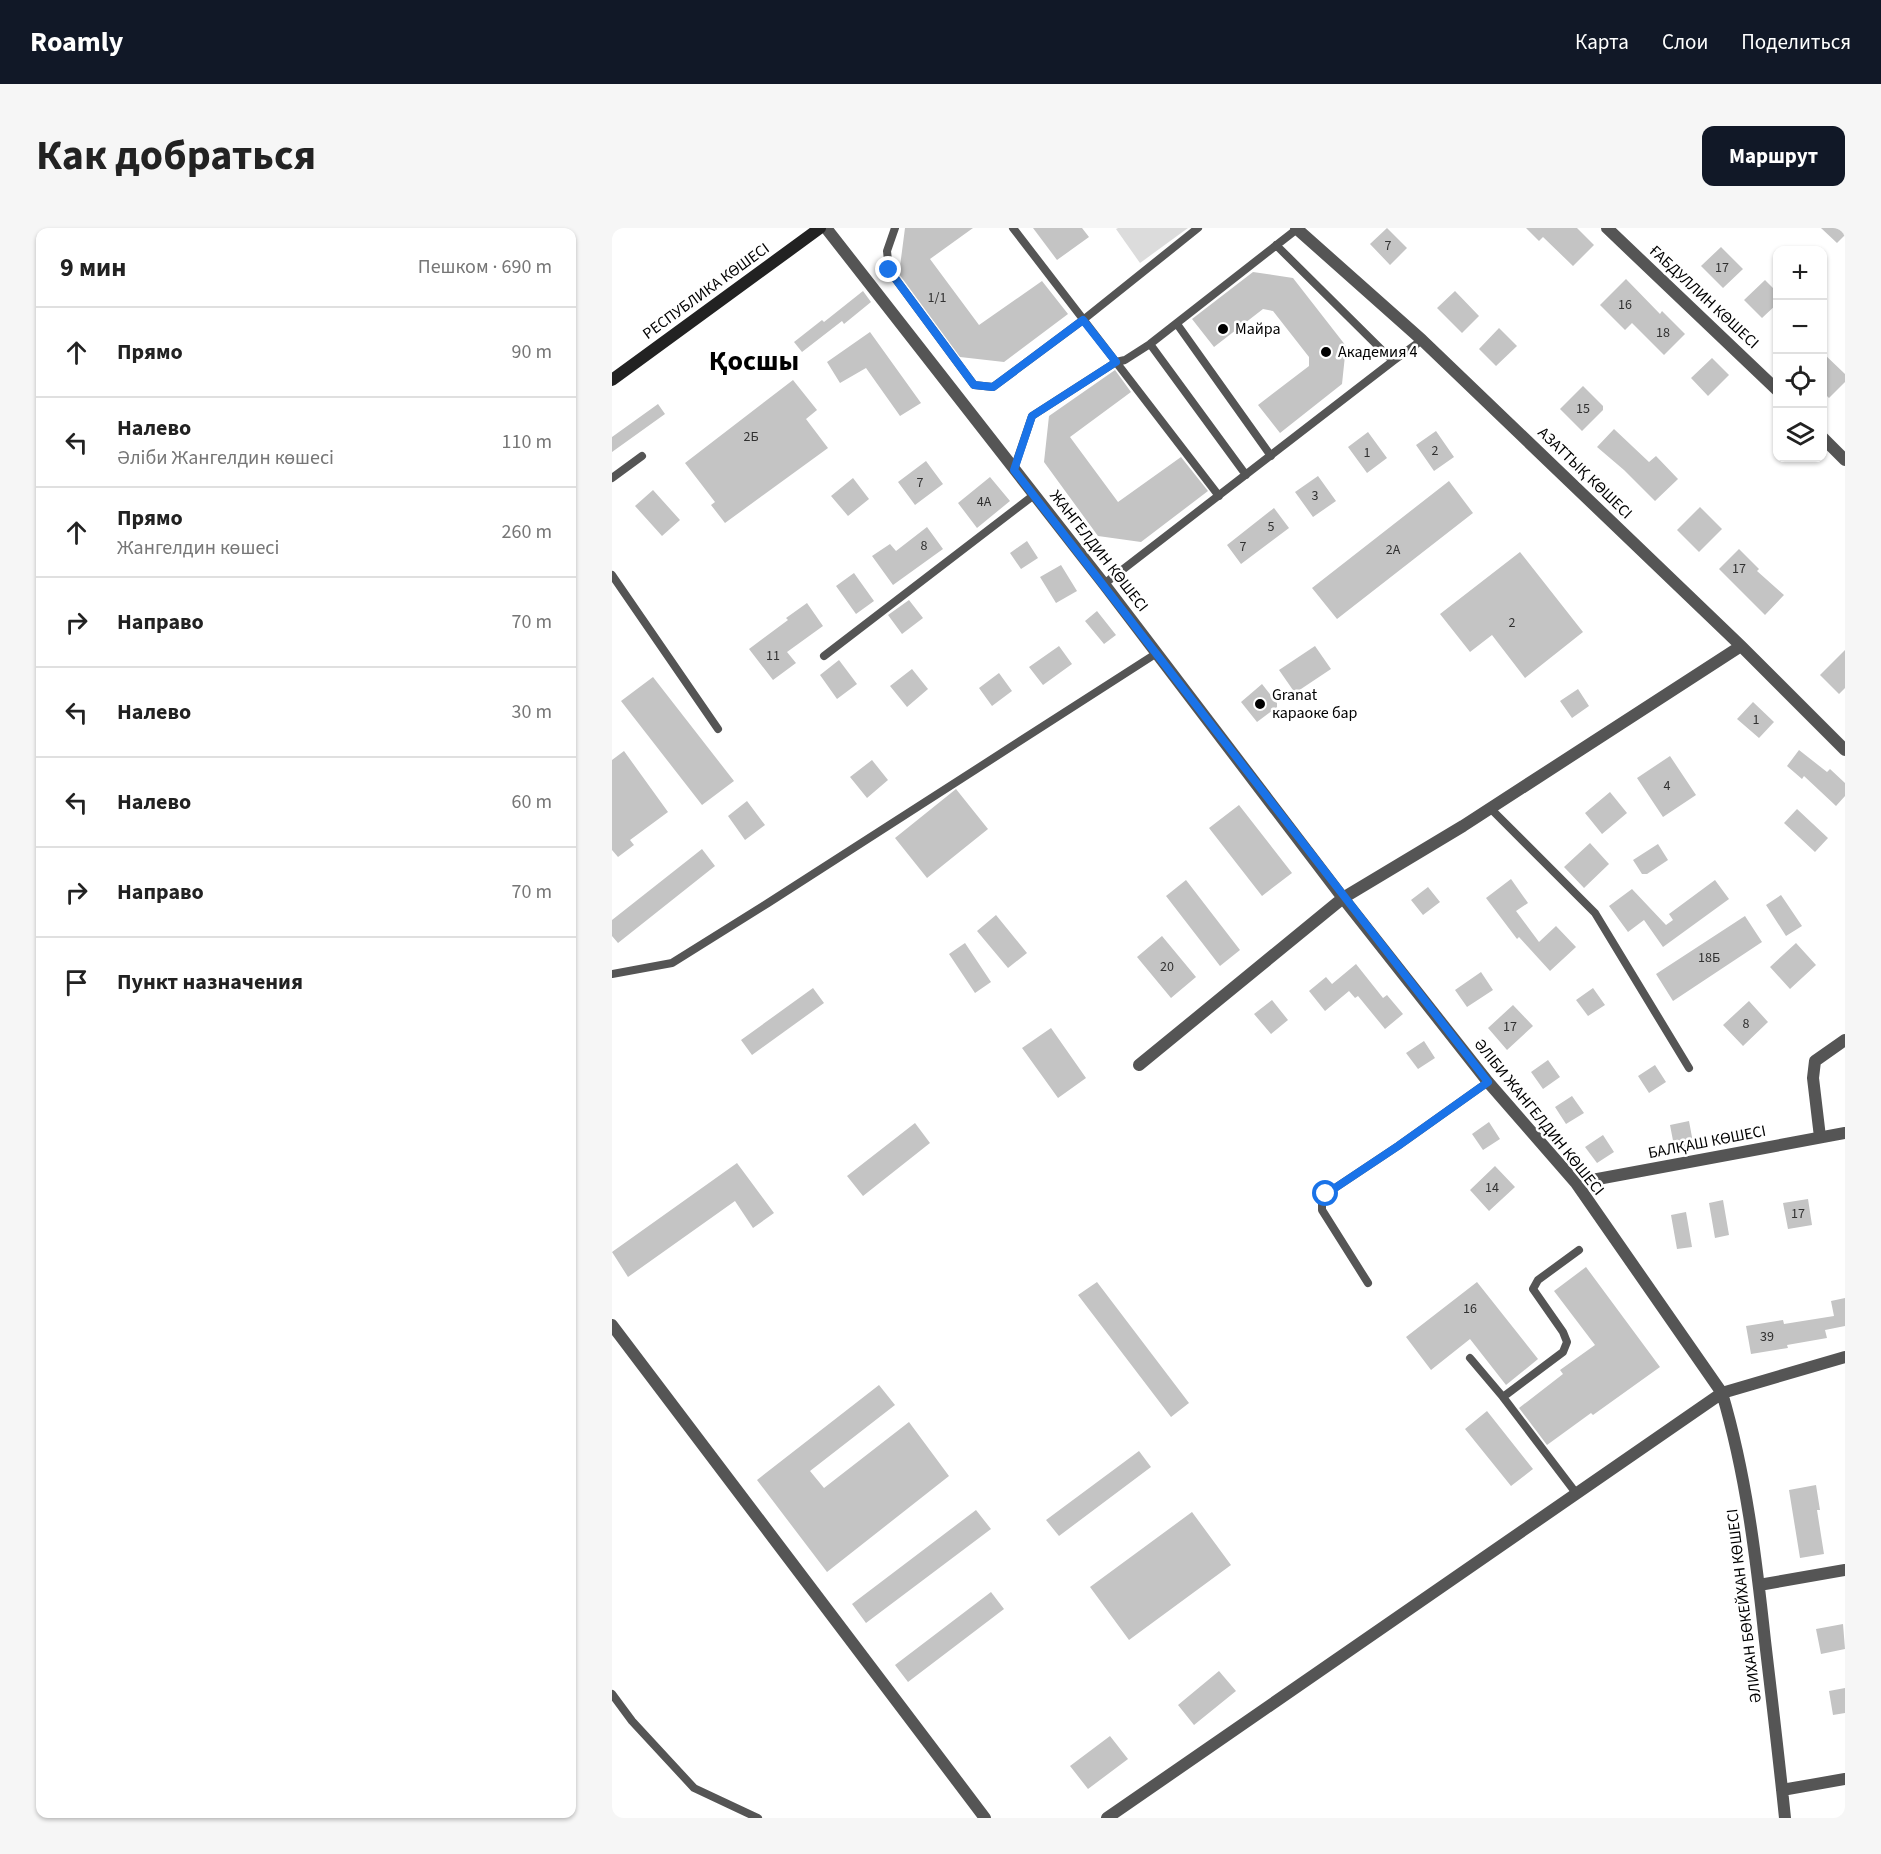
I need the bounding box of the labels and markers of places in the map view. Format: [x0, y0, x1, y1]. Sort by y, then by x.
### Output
place label: Майра [1235, 318, 1280, 340]
marker: Майра [1216, 322, 1230, 336]
place label: Академия 4 [1338, 341, 1418, 363]
marker: Академия 4 [1319, 345, 1333, 359]
place label: Granat караоке бар [1272, 684, 1358, 724]
marker: Granat караоке бар [1253, 697, 1267, 711]

